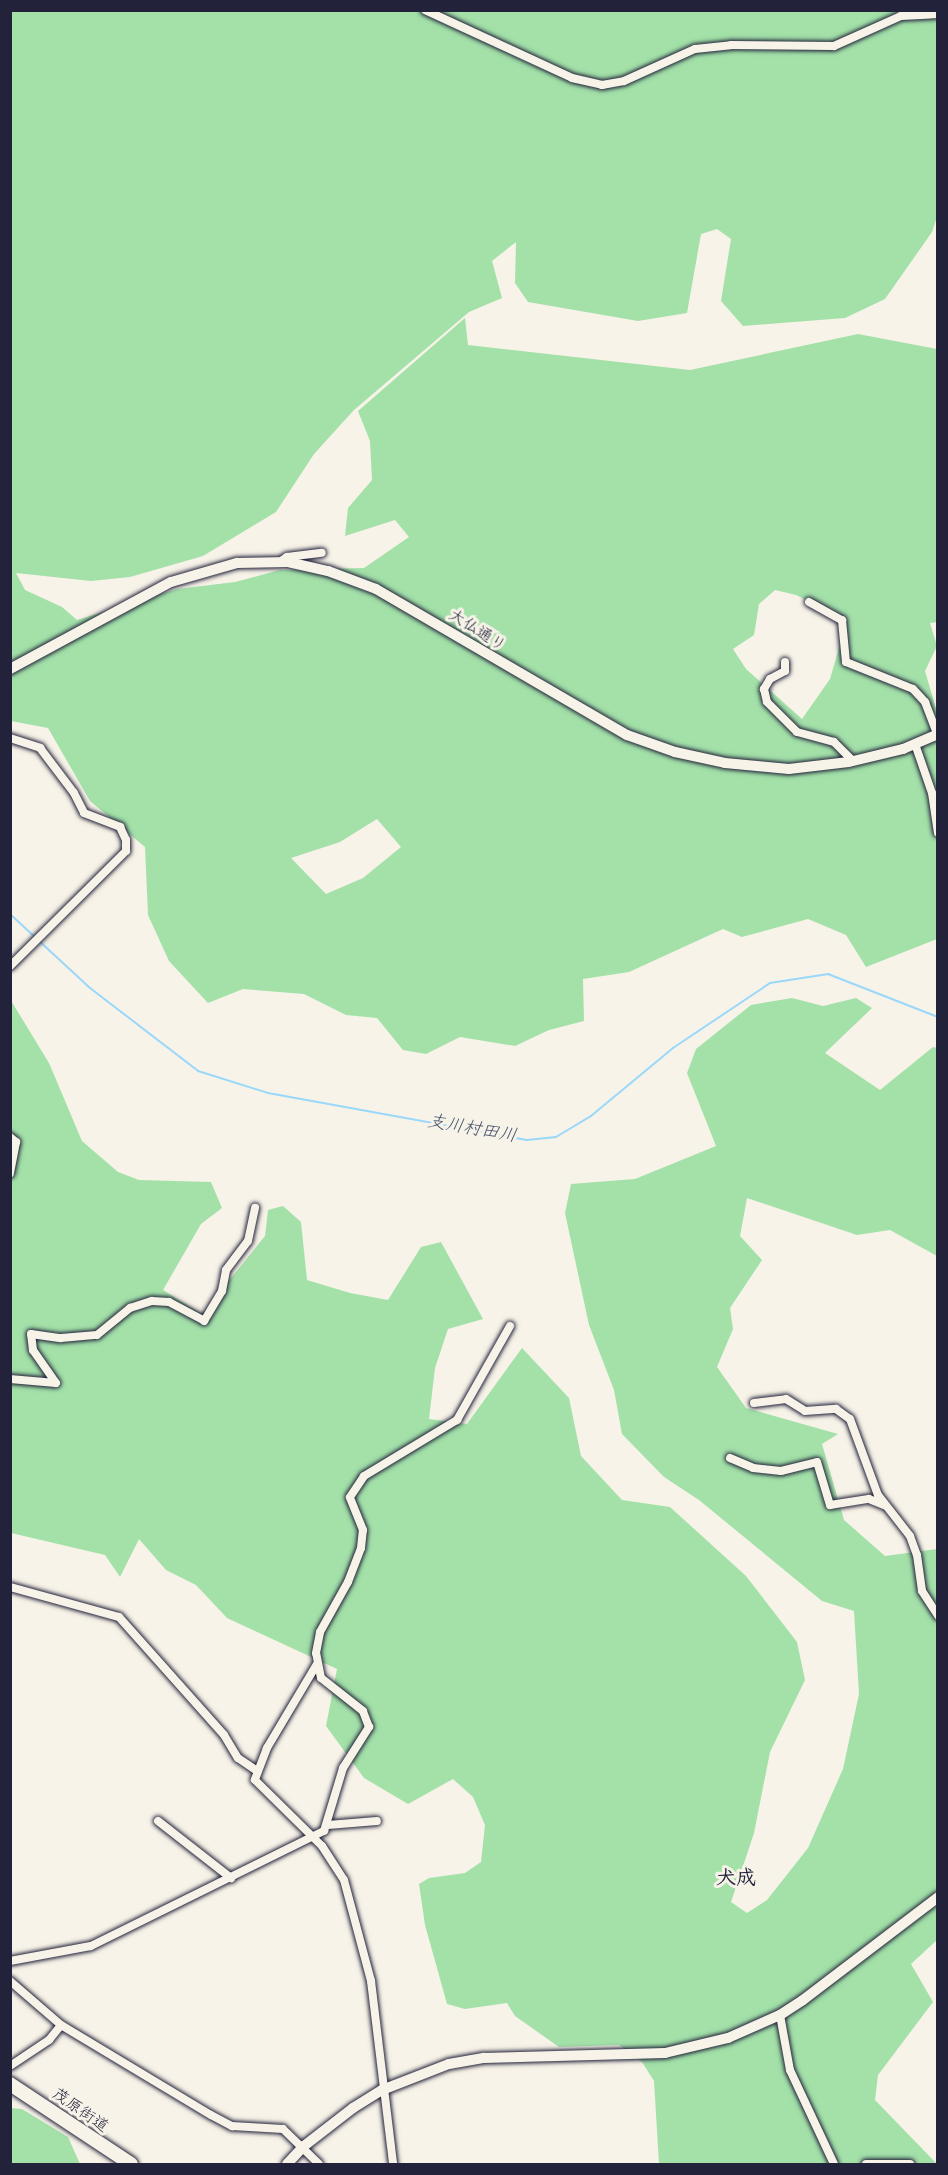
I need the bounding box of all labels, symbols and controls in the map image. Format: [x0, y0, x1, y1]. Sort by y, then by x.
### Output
street label: 大仏通り [445, 606, 509, 656]
water label: 支川村田川 [426, 1112, 518, 1148]
district label: 犬成 [716, 1867, 756, 1891]
street label: 茂原街道 [48, 2085, 112, 2137]

